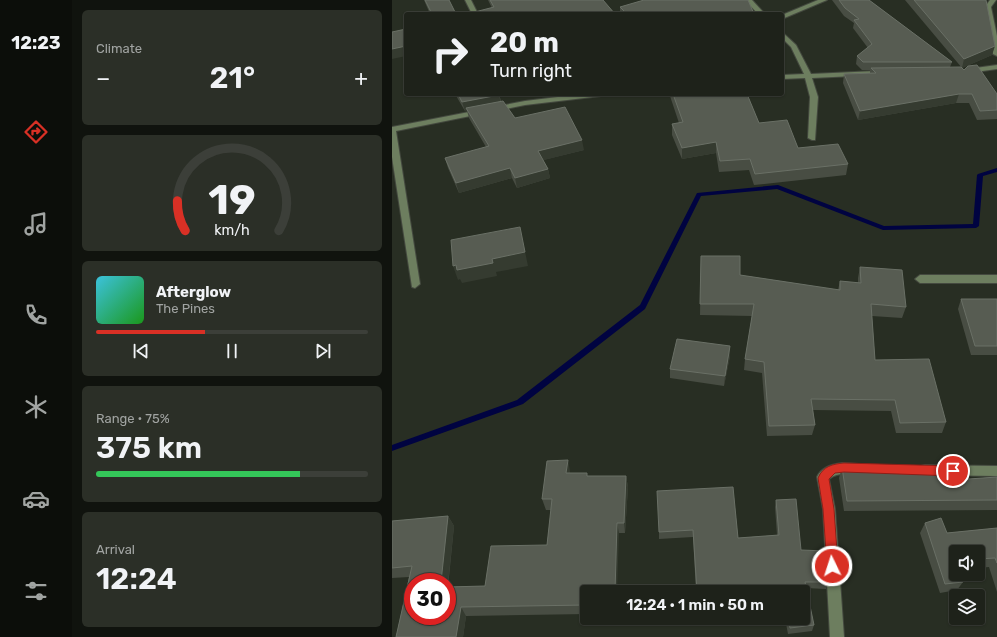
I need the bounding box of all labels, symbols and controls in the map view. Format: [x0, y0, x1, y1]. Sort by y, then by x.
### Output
text: 20 m [490, 26, 559, 59]
icon: right [424, 28, 476, 80]
text: 12:23 [11, 32, 61, 54]
text: Climate [96, 41, 142, 56]
text: 21° [210, 60, 255, 96]
text: Turn right [490, 60, 572, 82]
text: − [96, 65, 110, 92]
text: + [354, 65, 368, 92]
icon: directions [22, 118, 50, 146]
text: 19 [208, 175, 256, 224]
icon: music [22, 210, 50, 238]
text: km/h [214, 222, 250, 239]
text: Afterglow [156, 283, 231, 301]
icon: phone [22, 301, 50, 329]
text: The Pines [156, 301, 215, 316]
icon: previous [130, 340, 152, 362]
icon: pause [221, 340, 243, 362]
icon: next [312, 340, 334, 362]
icon: climate [22, 393, 50, 421]
text: Range · 75% [96, 411, 170, 426]
text: 375 km [96, 430, 202, 466]
pin [936, 454, 970, 488]
icon: arrive [942, 460, 964, 482]
icon: car [22, 485, 50, 513]
text: Arrival [96, 542, 135, 557]
position arrow [811, 545, 853, 587]
map controls [949, 545, 985, 625]
button: sound [949, 545, 985, 581]
text: 12:24 [96, 561, 177, 597]
speed limit sign: 30 [404, 573, 456, 625]
icon: filters [22, 577, 50, 605]
button: layers [949, 589, 985, 625]
text: 12:24 · 1 min · 50 m [626, 596, 764, 614]

